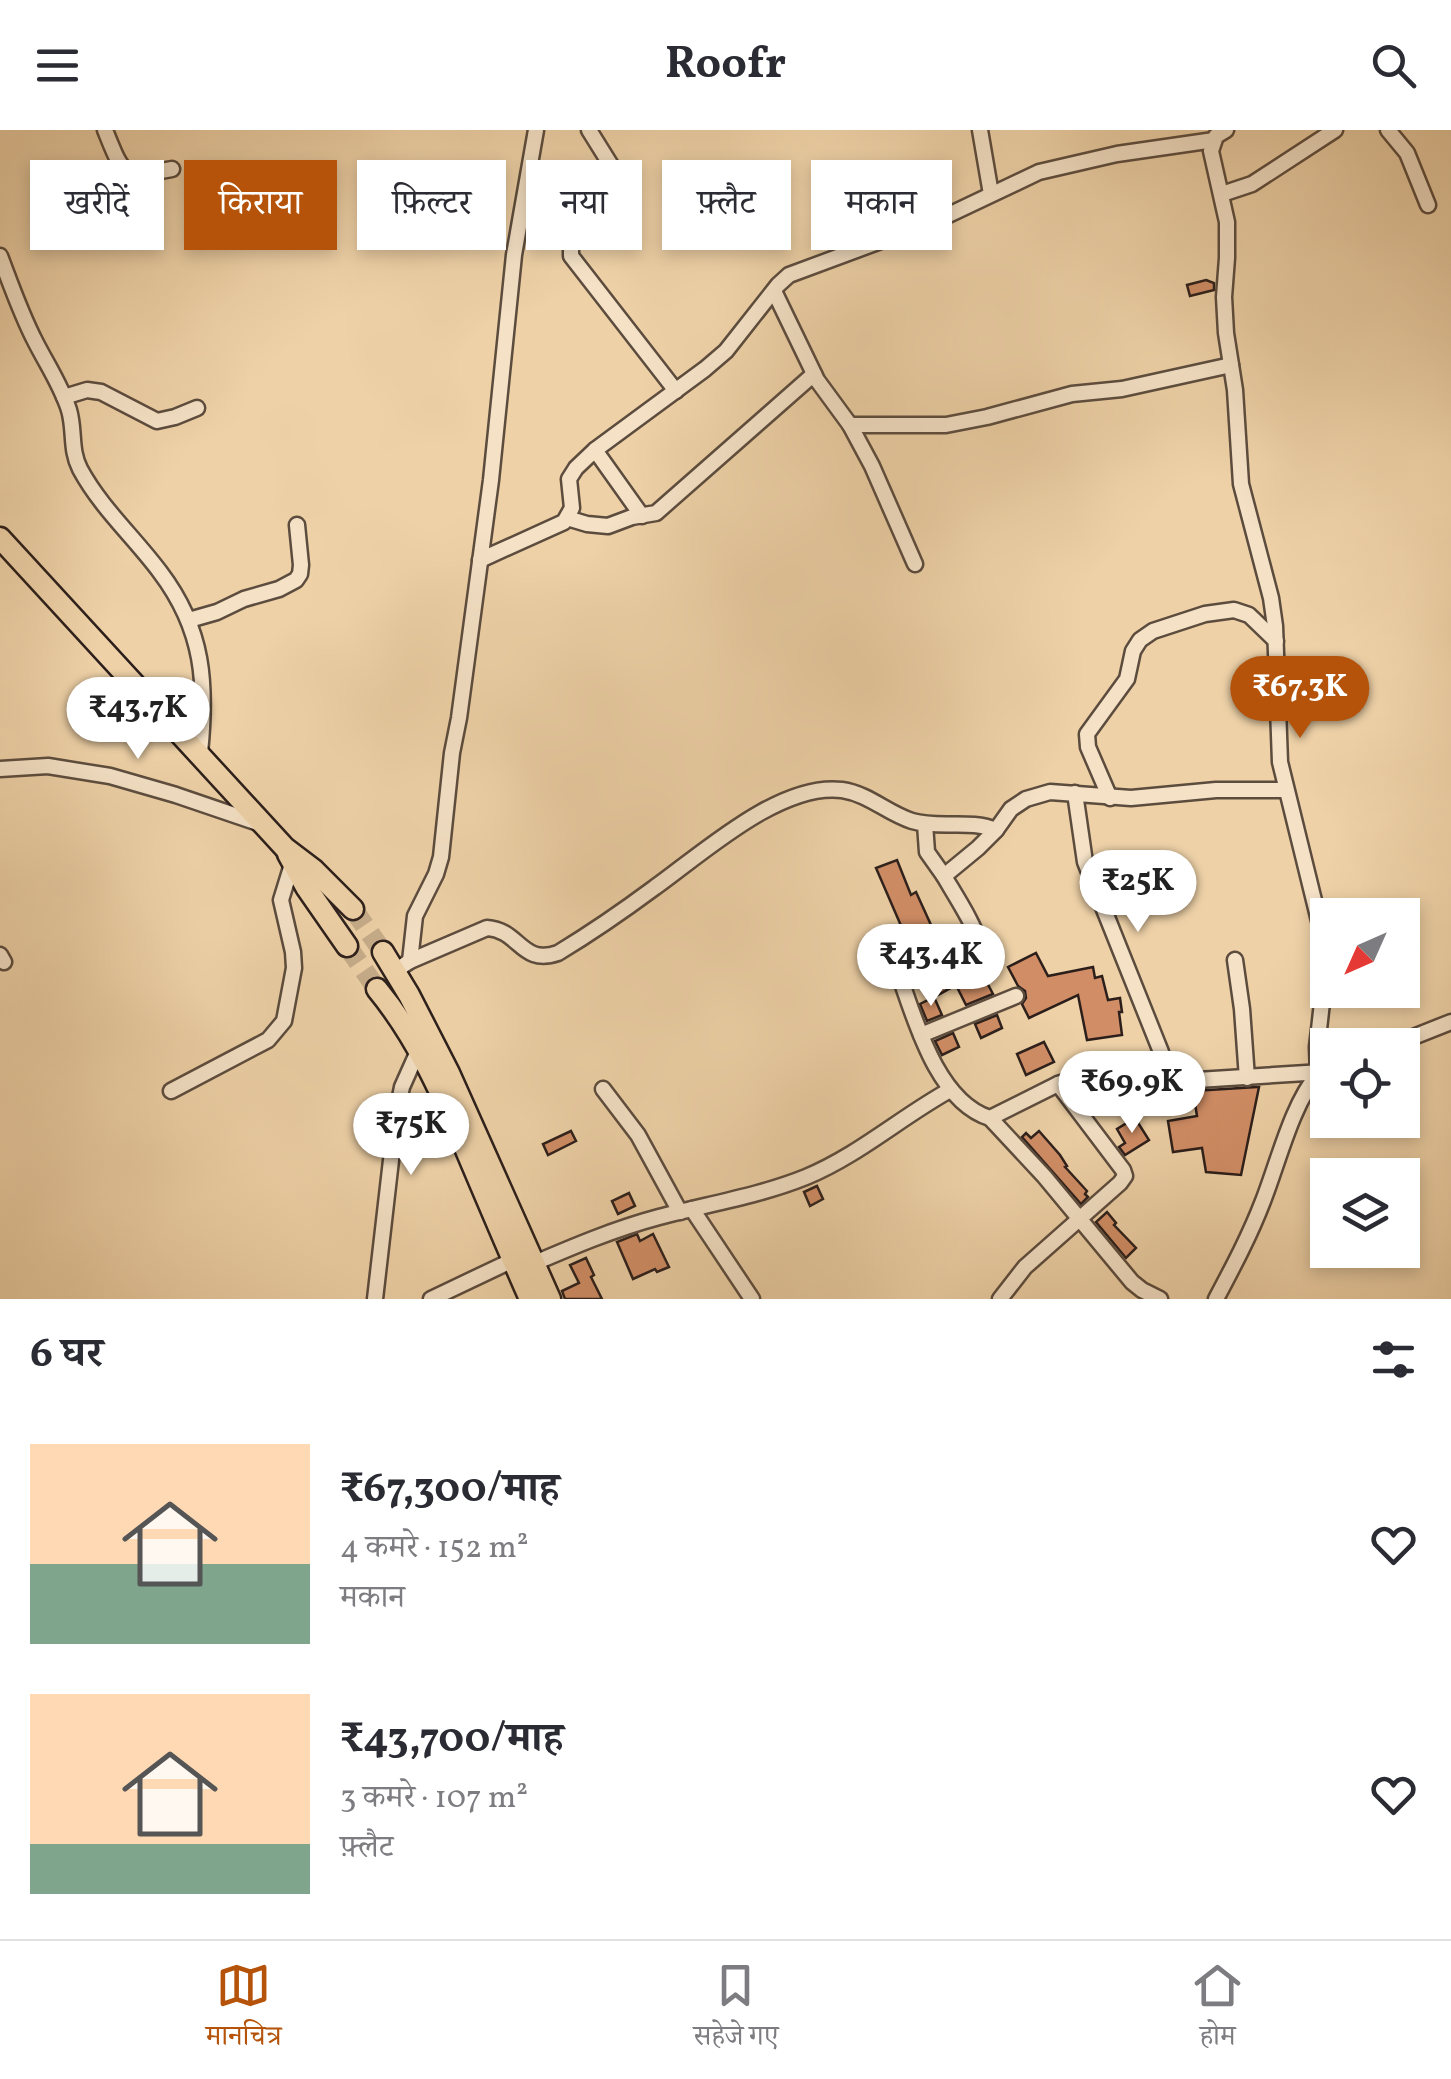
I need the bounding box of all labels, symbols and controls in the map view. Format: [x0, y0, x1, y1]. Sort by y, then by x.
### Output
text: Roofr [665, 34, 786, 97]
icon: menu [30, 38, 85, 93]
icon: search [1366, 38, 1421, 93]
chip: खरीदें [30, 160, 164, 250]
chip: किराया [184, 160, 337, 250]
chip: फ़िल्टर [357, 160, 506, 250]
chip: नया [526, 160, 642, 250]
chip: फ़्लैट [662, 160, 791, 250]
chip: मकान [811, 160, 952, 250]
pin: ₹67.3K [1219, 656, 1381, 741]
text: ₹67.3K [1252, 666, 1348, 710]
pin: ₹43.7K [57, 677, 219, 762]
text: ₹43.7K [89, 687, 187, 731]
pin: ₹25K [1079, 850, 1197, 935]
text: ₹25K [1102, 860, 1174, 904]
north arrow [1310, 898, 1420, 1008]
map controls [1310, 898, 1420, 1268]
pin: ₹43.4K [850, 924, 1012, 1009]
text: ₹43.4K [879, 934, 983, 978]
button: locate [1310, 1028, 1420, 1138]
pin: ₹69.9K [1051, 1051, 1213, 1136]
text: ₹69.9K [1081, 1061, 1183, 1105]
pin: ₹75K [352, 1093, 470, 1178]
text: ₹75K [375, 1103, 447, 1147]
button: layers [1310, 1158, 1420, 1268]
text: 6 घर [30, 1326, 103, 1385]
icon: filters [1366, 1332, 1421, 1387]
text: ₹67,300/माह [340, 1461, 559, 1520]
icon: home [110, 1484, 230, 1604]
icon: heart [1366, 1517, 1421, 1572]
text: 4 कमरे · 152 m² [340, 1527, 529, 1571]
text: मकान [340, 1577, 405, 1621]
text: ₹43,700/माह [340, 1711, 563, 1770]
icon: home [110, 1734, 230, 1854]
icon: heart [1366, 1767, 1421, 1822]
text: 3 कमरे · 107 m² [340, 1777, 528, 1821]
text: फ़्लैट [340, 1827, 393, 1871]
tab: मानचित्र [206, 1958, 282, 2063]
tab: सहेजे गए [693, 1958, 779, 2063]
tab: होम [1190, 1958, 1245, 2063]

